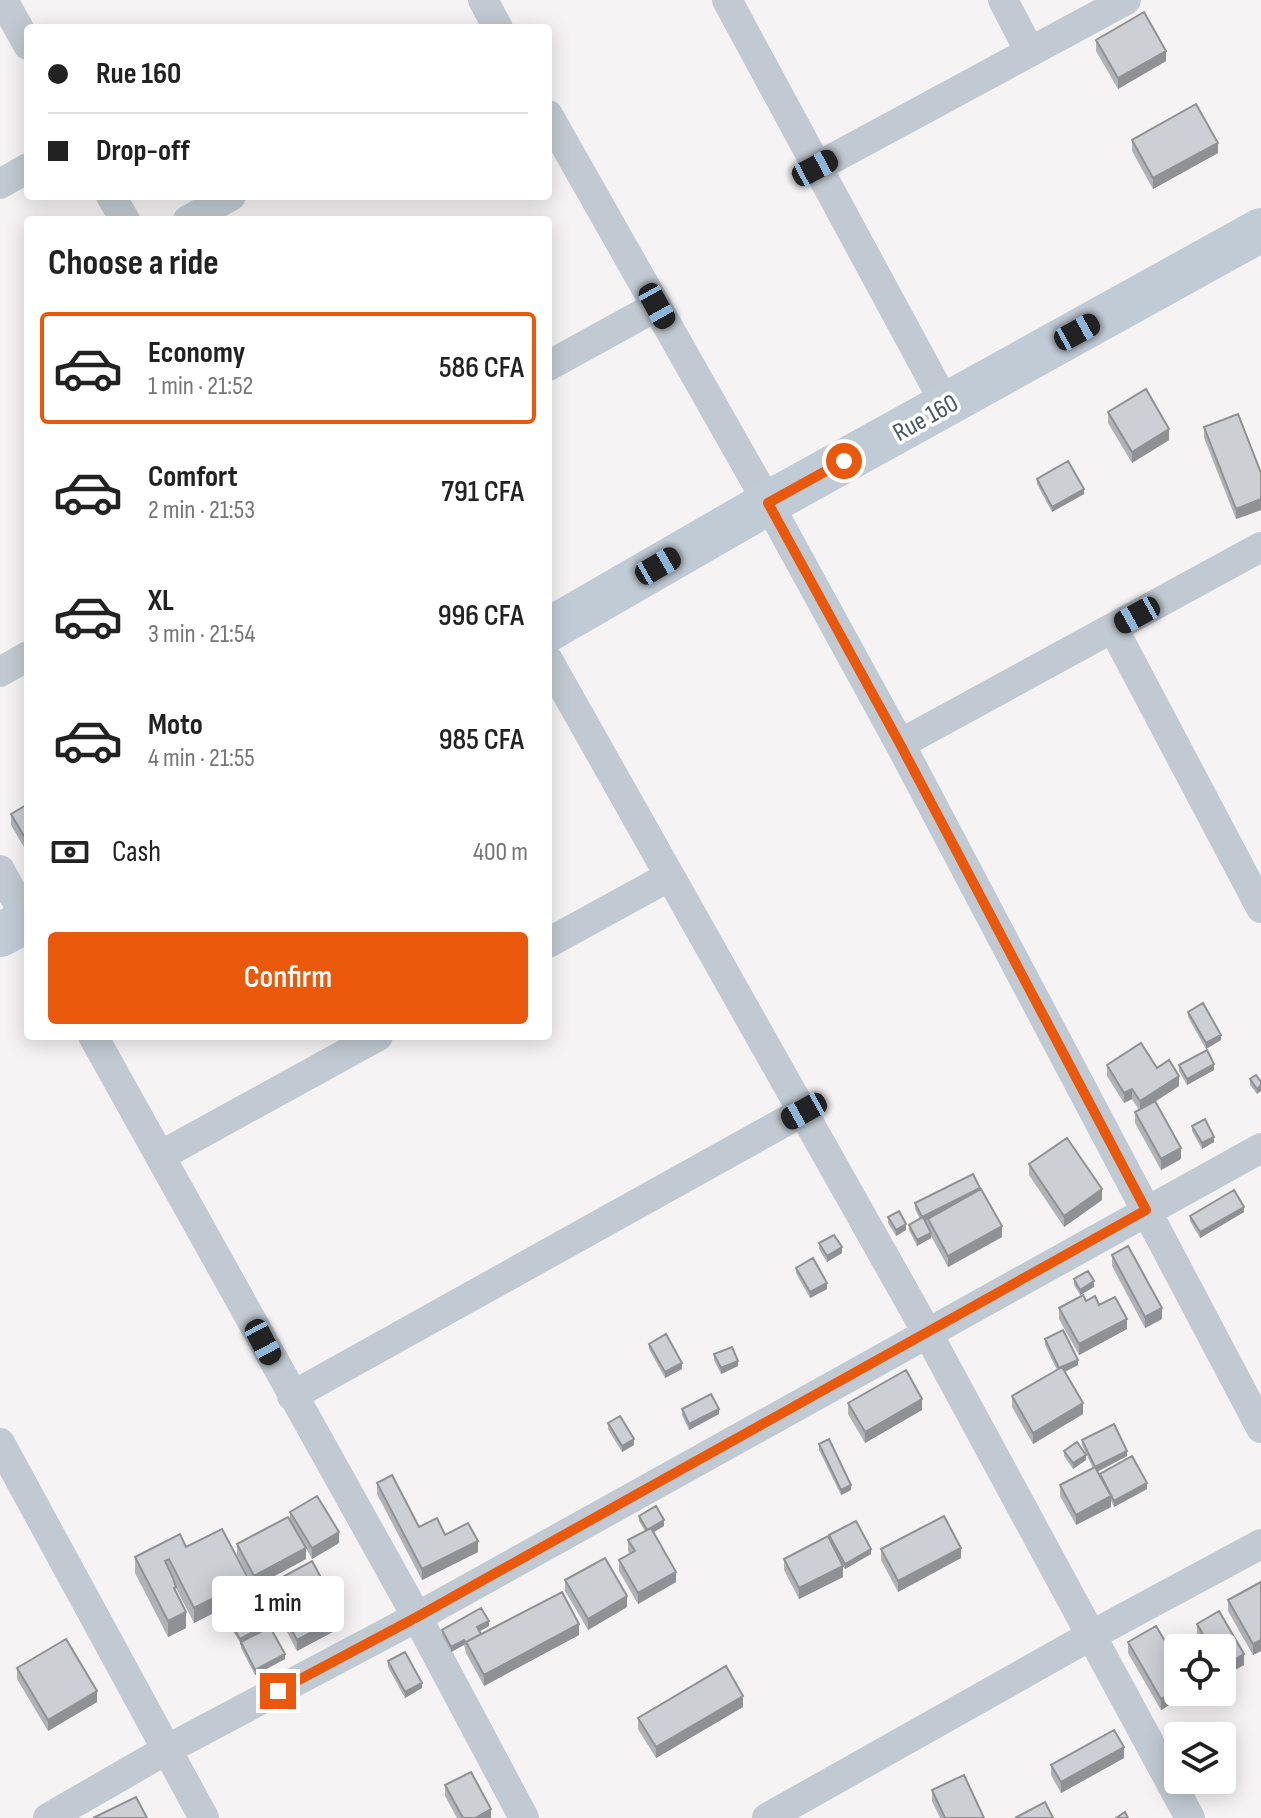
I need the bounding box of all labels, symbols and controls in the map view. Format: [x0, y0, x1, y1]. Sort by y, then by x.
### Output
text: Rue 160 [96, 56, 181, 92]
text: Drop-off [96, 133, 190, 169]
car [788, 146, 842, 190]
text: Choose a ride [48, 242, 219, 285]
car [635, 279, 679, 333]
car [1050, 310, 1104, 354]
icon: car [52, 332, 124, 404]
text: Economy [148, 335, 245, 371]
text: 586 CFA [439, 350, 524, 386]
text: 1 min · 21:52 [148, 371, 253, 402]
street label: Rue 160 [888, 388, 964, 449]
route start [826, 443, 862, 479]
icon: car [52, 456, 124, 528]
text: Comfort [148, 459, 238, 495]
text: 791 CFA [441, 474, 524, 510]
text: 2 min · 21:53 [148, 495, 255, 526]
car [631, 544, 685, 588]
icon: car [52, 580, 124, 652]
text: XL [148, 583, 174, 619]
car [1110, 593, 1164, 637]
text: 996 CFA [438, 598, 524, 634]
text: 3 min · 21:54 [148, 619, 255, 650]
icon: car [52, 704, 124, 776]
text: Moto [148, 707, 203, 743]
text: 985 CFA [439, 722, 524, 758]
text: 4 min · 21:55 [148, 743, 255, 774]
icon: cash [48, 830, 92, 874]
text: Cash [112, 834, 161, 870]
text: 400 m [473, 837, 528, 868]
button: Confirm [48, 932, 528, 1024]
car [777, 1089, 831, 1133]
car [241, 1315, 285, 1369]
callout: 1 min [212, 1575, 344, 1631]
text: 1 min [254, 1588, 302, 1619]
map controls [1164, 1634, 1236, 1794]
button: locate [1164, 1634, 1236, 1706]
route end [260, 1673, 296, 1709]
button: layers [1164, 1722, 1236, 1794]

